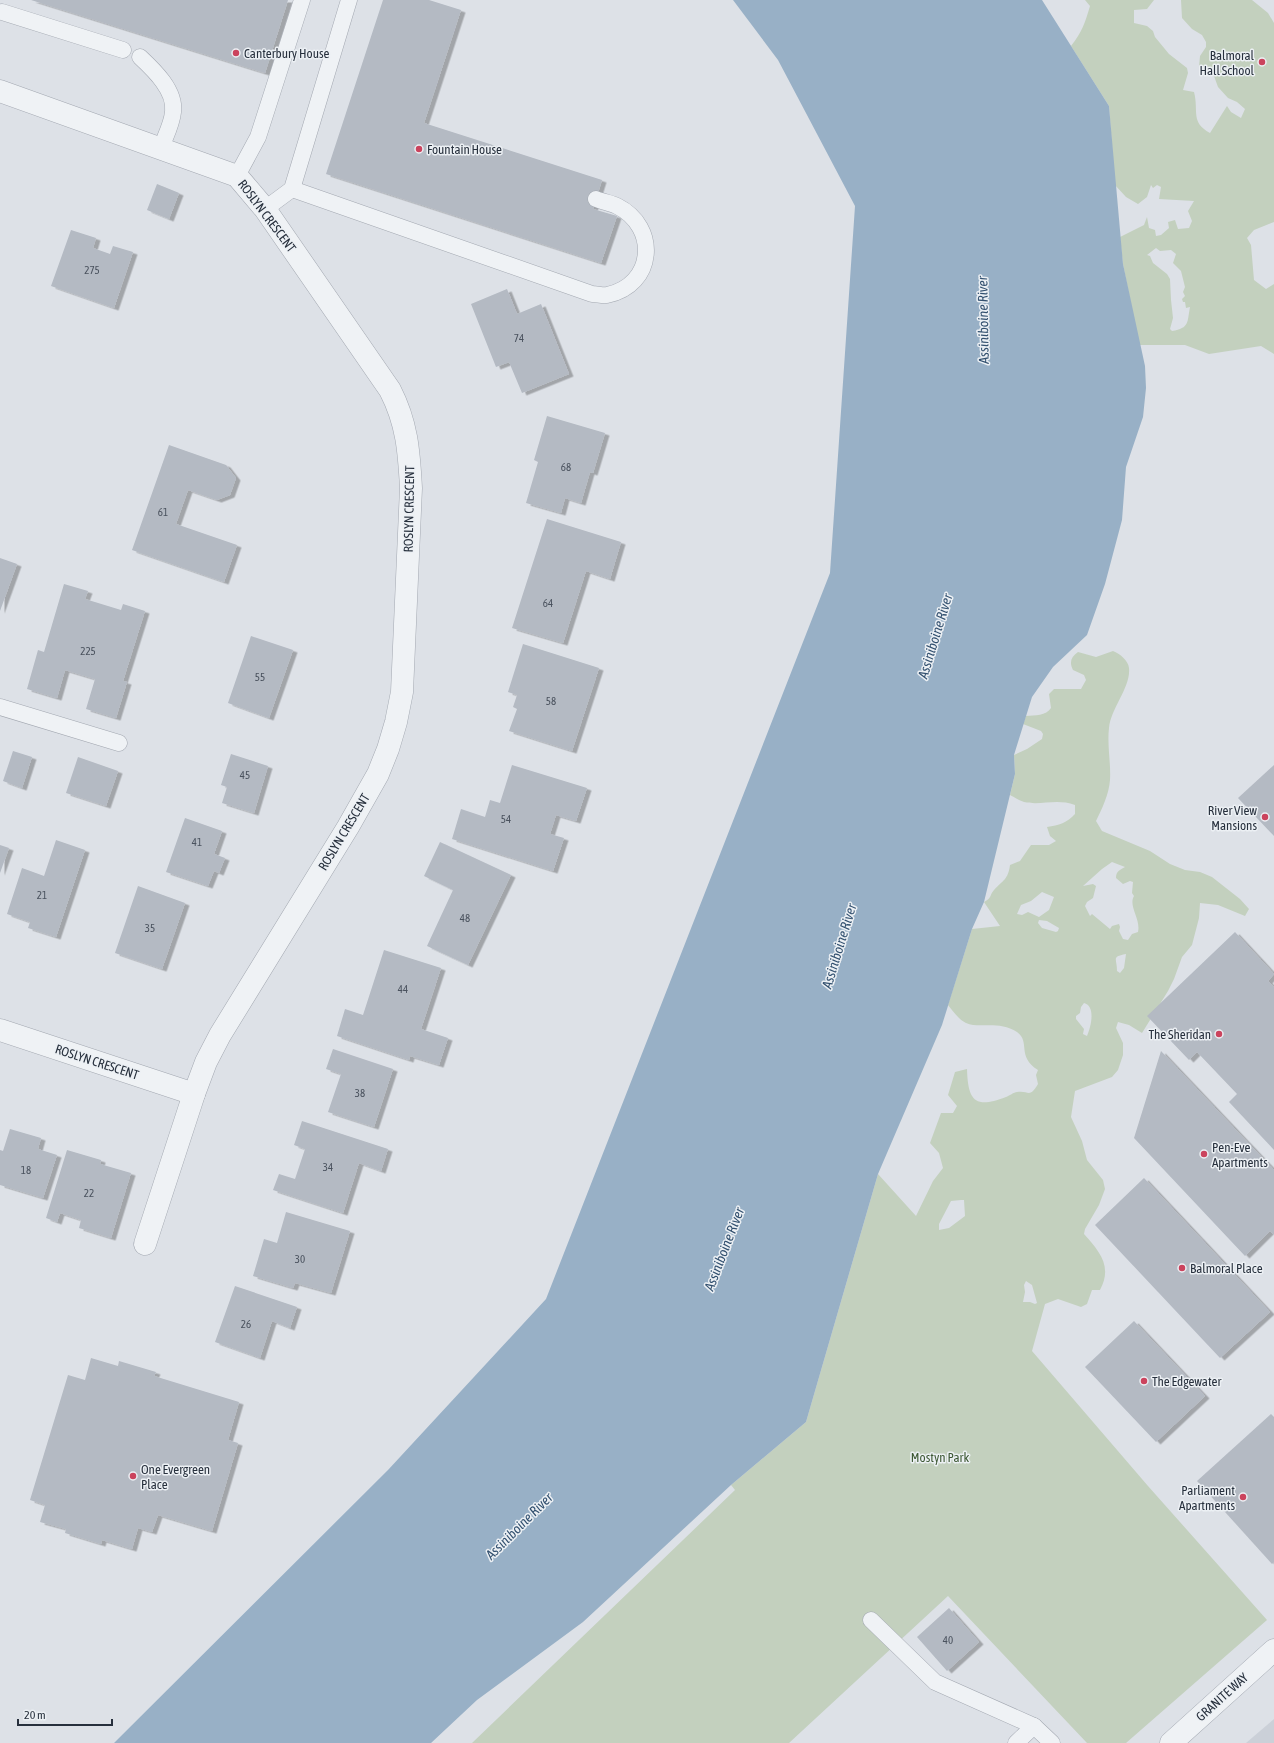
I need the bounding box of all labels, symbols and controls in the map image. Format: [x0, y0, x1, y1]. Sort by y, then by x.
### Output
place label: Canterbury House [244, 46, 329, 61]
marker: Canterbury House [231, 48, 241, 58]
place label: Balmoral Hall School [1199, 48, 1255, 78]
marker: Balmoral Hall School [1257, 57, 1267, 67]
place label: Fountain House [427, 142, 502, 157]
marker: Fountain House [414, 144, 424, 154]
street label: ROSLYN CRESCENT [235, 177, 299, 255]
house number: 275 [84, 264, 100, 276]
water label: Assiniboine River [974, 275, 992, 365]
house number: 74 [514, 332, 524, 344]
house number: 68 [561, 461, 571, 473]
street label: ROSLYN CRESCENT [401, 465, 417, 553]
house number: 61 [158, 506, 168, 518]
water label: Assiniboine River [914, 591, 956, 681]
house number: 64 [543, 597, 553, 609]
house number: 225 [80, 645, 96, 657]
house number: 55 [255, 671, 265, 683]
house number: 58 [546, 695, 556, 707]
house number: 45 [240, 769, 250, 781]
street label: ROSLYN CRESCENT [315, 791, 373, 873]
place label: River View Mansions [1208, 803, 1257, 833]
marker: River View Mansions [1260, 812, 1270, 822]
house number: 54 [501, 813, 511, 825]
house number: 41 [192, 836, 202, 848]
house number: 21 [37, 889, 47, 901]
water label: Assiniboine River [818, 901, 860, 991]
house number: 48 [460, 912, 470, 924]
house number: 35 [145, 922, 155, 934]
house number: 44 [398, 983, 408, 995]
place label: The Sheridan [1149, 1027, 1211, 1042]
marker: The Sheridan [1214, 1029, 1224, 1039]
street label: ROSLYN CRESCENT [53, 1041, 141, 1083]
house number: 38 [355, 1087, 365, 1099]
place label: Pen-Eve Apartments [1212, 1140, 1268, 1170]
marker: Pen-Eve Apartments [1199, 1149, 1209, 1159]
house number: 34 [323, 1161, 333, 1173]
house number: 18 [21, 1164, 31, 1176]
house number: 22 [84, 1187, 94, 1199]
water label: Assiniboine River [700, 1204, 748, 1294]
house number: 30 [295, 1253, 305, 1265]
place label: Balmoral Place [1190, 1261, 1263, 1276]
marker: Balmoral Place [1177, 1263, 1187, 1273]
house number: 26 [241, 1318, 251, 1330]
place label: The Edgewater [1152, 1374, 1221, 1389]
marker: The Edgewater [1139, 1376, 1149, 1386]
park label: Mostyn Park [911, 1450, 969, 1465]
place label: One Evergreen Place [141, 1462, 210, 1492]
marker: One Evergreen Place [128, 1471, 138, 1481]
place label: Parliament Apartments [1179, 1483, 1235, 1513]
water label: Assiniboine River [482, 1489, 556, 1563]
marker: Parliament Apartments [1238, 1492, 1248, 1502]
house number: 40 [943, 1634, 953, 1646]
street label: GRANITE WAY [1193, 1670, 1251, 1724]
scale bar [18, 1701, 112, 1727]
text: 20 m [24, 1708, 46, 1722]

